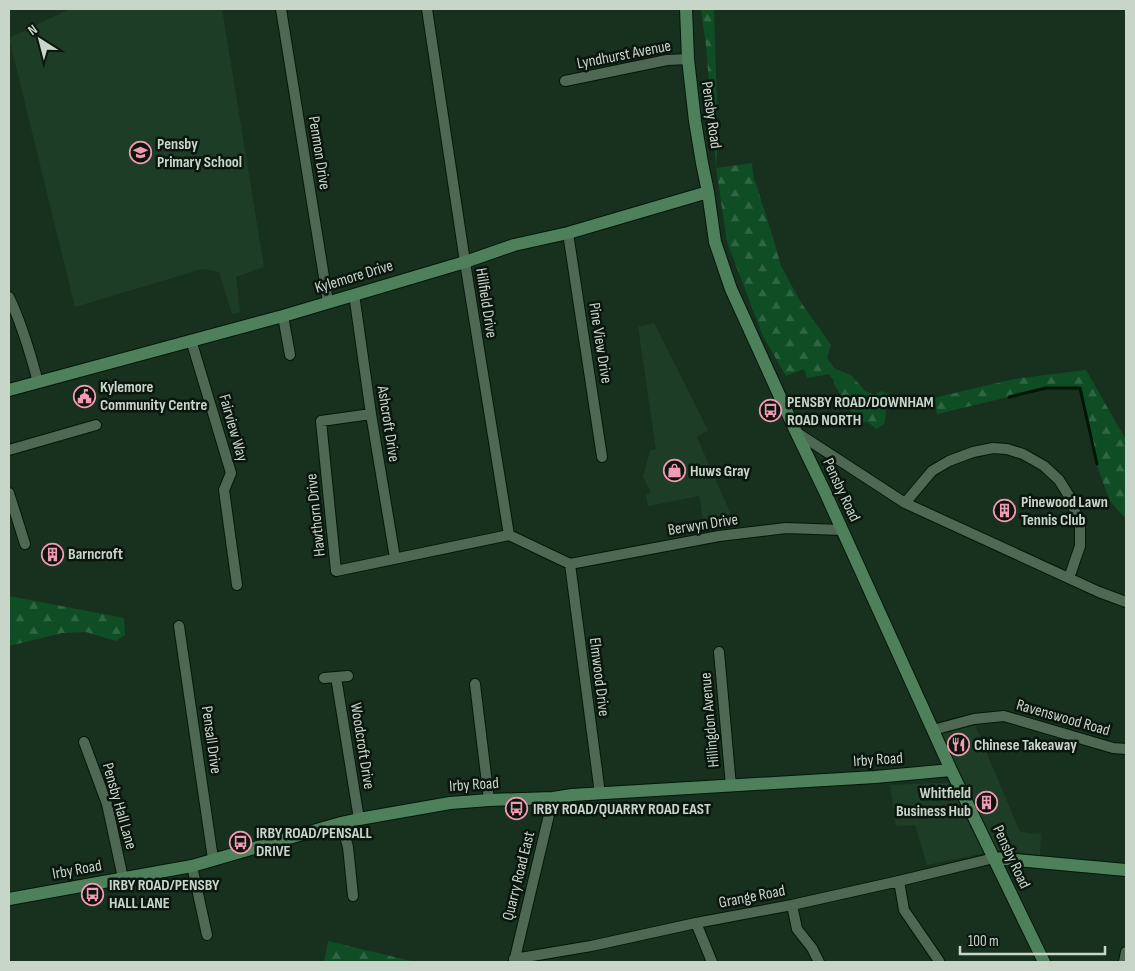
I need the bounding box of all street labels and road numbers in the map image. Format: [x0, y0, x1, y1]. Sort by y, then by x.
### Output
street label: Lyndhurst Avenue [575, 37, 673, 73]
street label: Pensby Road [697, 80, 725, 150]
street label: Penmon Drive [304, 115, 334, 191]
street label: Kylemore Drive [313, 256, 395, 298]
street label: Hillfield Drive [471, 267, 501, 339]
street label: Pine View Drive [584, 301, 616, 385]
street label: Ashcroft Drive [372, 384, 403, 463]
street label: Fairview Way [214, 392, 252, 464]
street label: Pensby Road [818, 455, 864, 525]
street label: Hawthorn Drive [302, 473, 330, 557]
street label: Berwyn Drive [667, 510, 739, 540]
street label: Elmwood Drive [585, 637, 613, 717]
street label: Hillingdon Avenue [696, 672, 724, 768]
street label: Ravenswood Road [1014, 696, 1112, 740]
street label: Woodcroft Drive [346, 701, 378, 791]
street label: Pensall Drive [197, 705, 225, 775]
street label: Irby Road [853, 749, 903, 771]
street label: Pensby Hall Lane [98, 761, 140, 851]
street label: Irby Road [449, 774, 499, 796]
street label: Pensby Road [988, 822, 1034, 892]
street label: Quarry Road East [499, 829, 539, 922]
street label: Irby Road [51, 856, 103, 884]
street label: Grange Road [717, 881, 787, 913]

